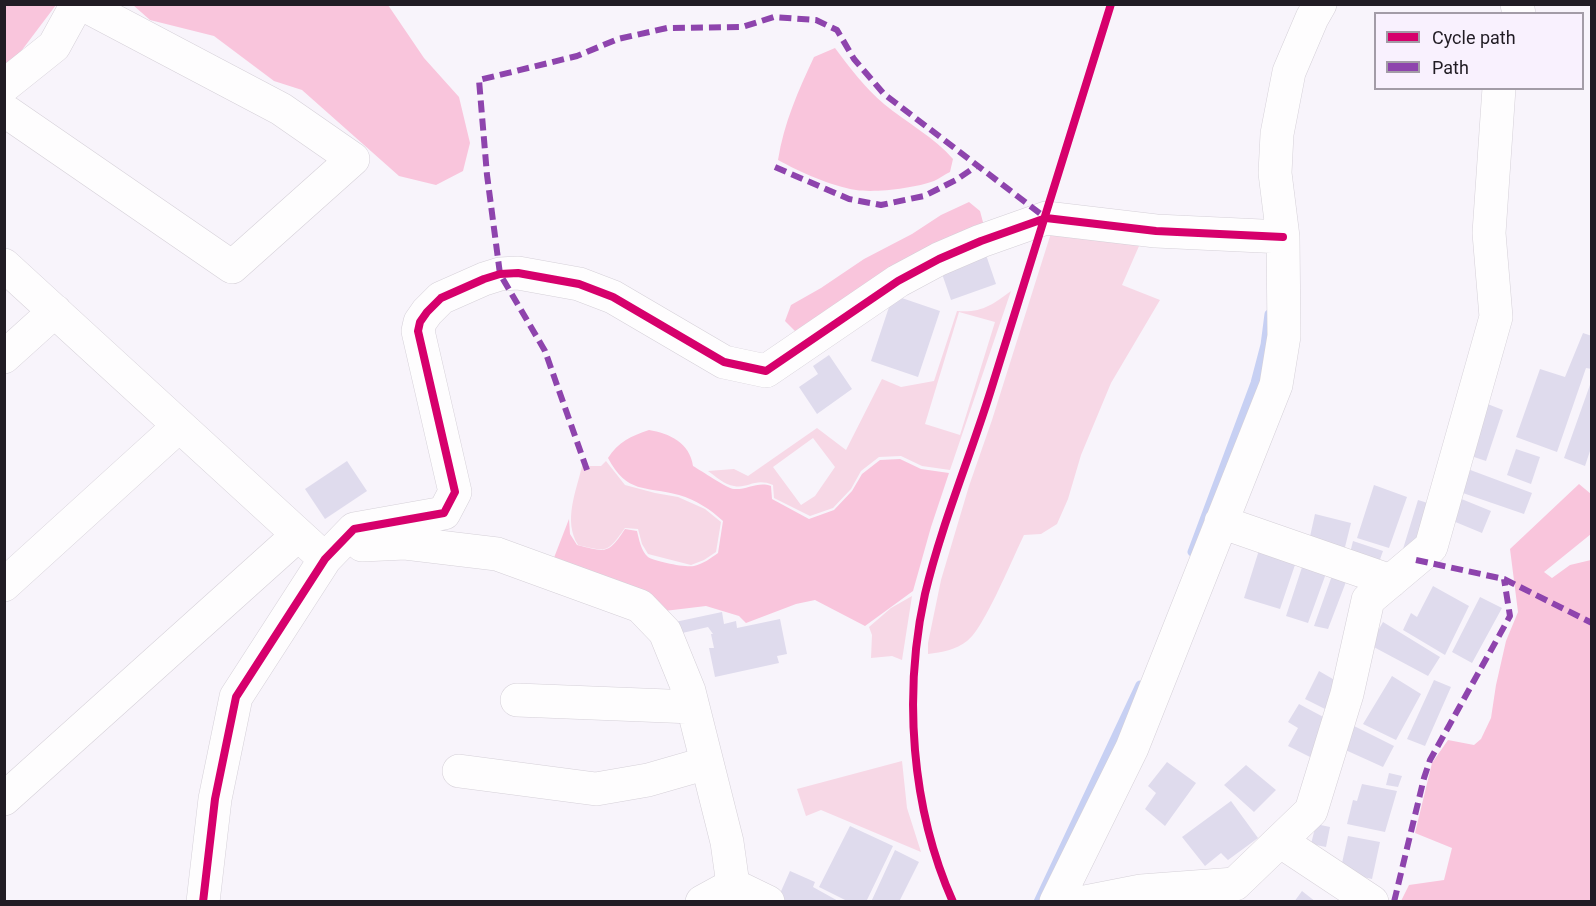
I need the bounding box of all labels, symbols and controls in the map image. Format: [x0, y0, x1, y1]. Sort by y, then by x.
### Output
legend [1374, 12, 1584, 90]
text: Cycle path [1432, 27, 1516, 48]
text: Path [1432, 57, 1469, 78]

